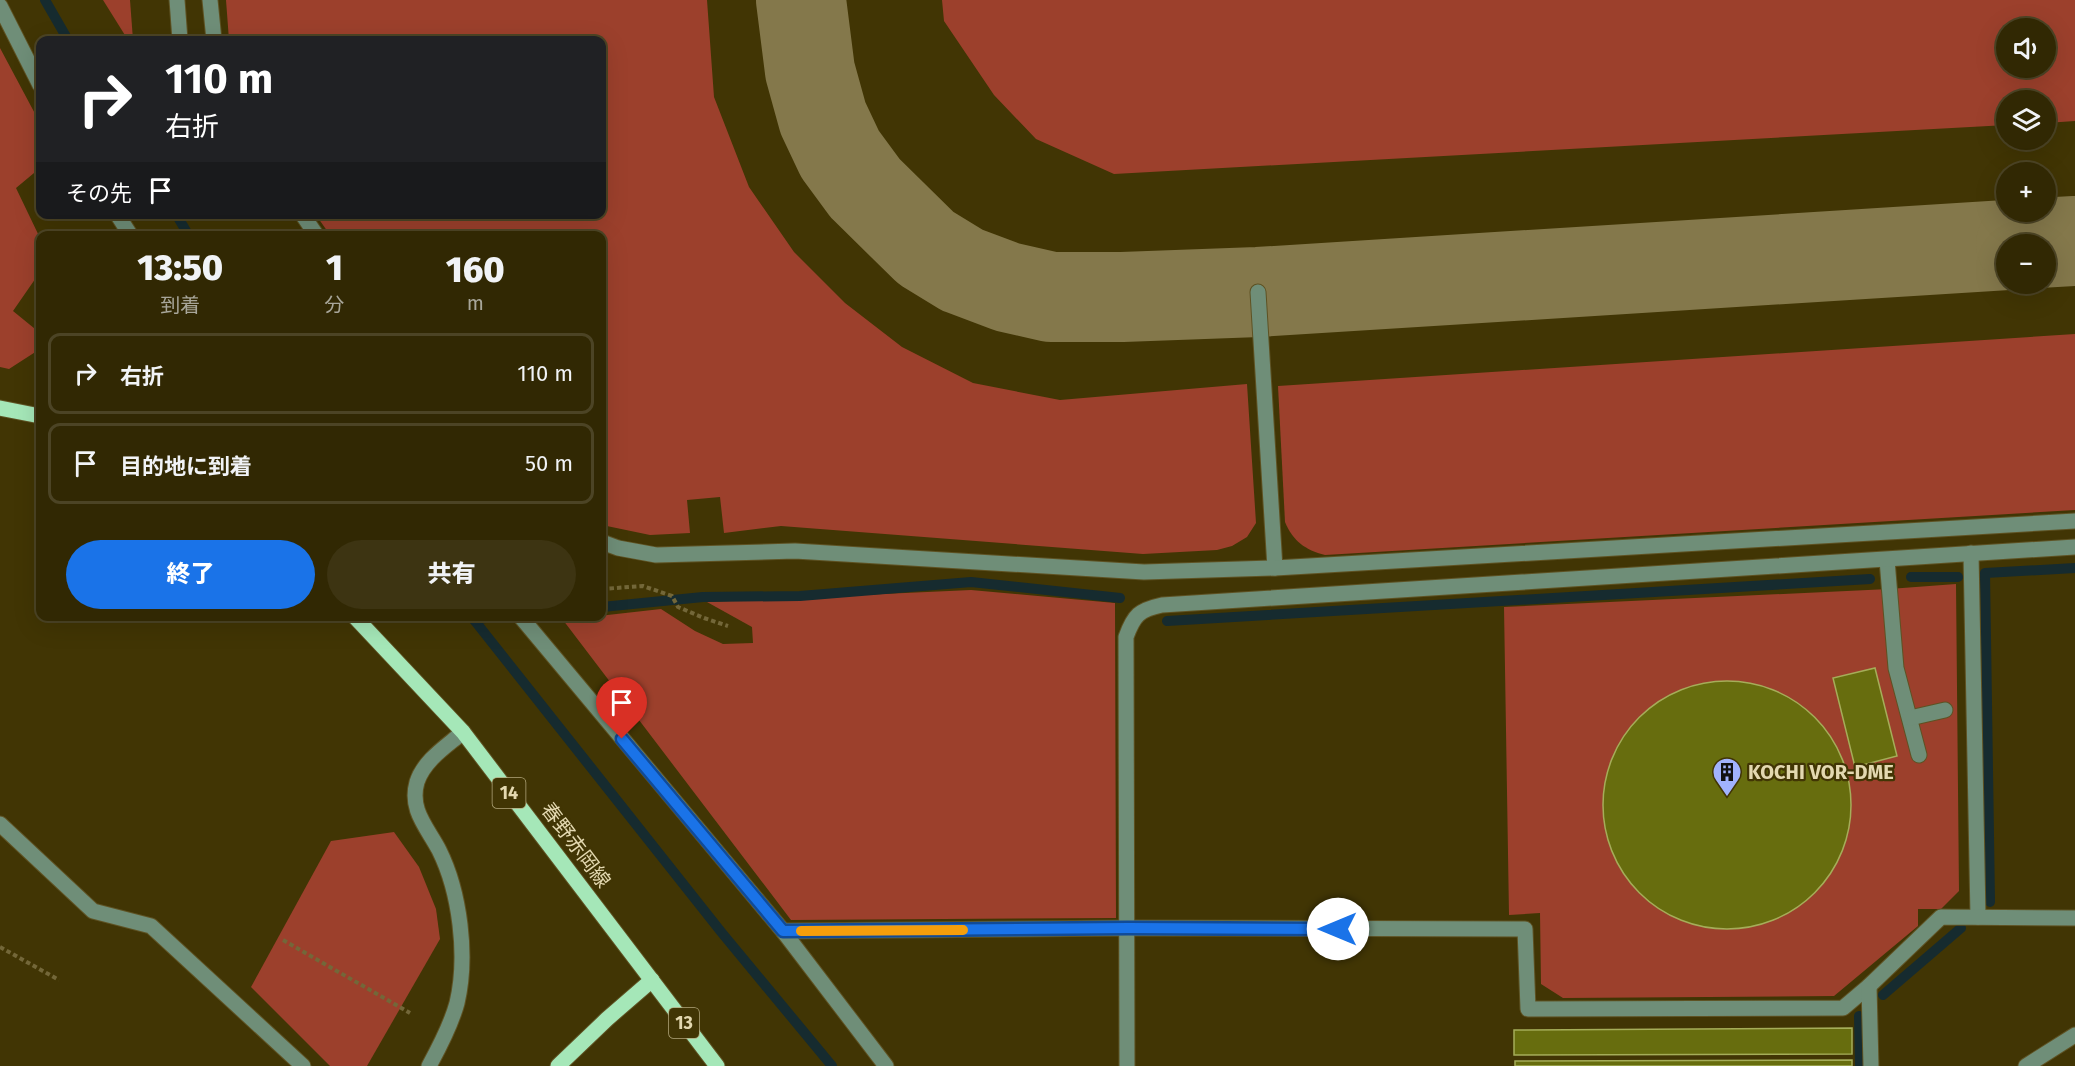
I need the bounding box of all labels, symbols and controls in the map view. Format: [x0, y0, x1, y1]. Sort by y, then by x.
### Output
map controls [1996, 18, 2056, 294]
button: sound [1996, 18, 2056, 78]
text: 110 m [165, 54, 273, 104]
icon: right [66, 60, 144, 138]
button: layers [1996, 90, 2056, 150]
text: 右折 [165, 111, 219, 143]
button: + [1996, 162, 2056, 222]
icon: arrive [144, 174, 177, 207]
text: その先 [66, 180, 132, 207]
button: − [1996, 234, 2056, 294]
text: 13:50 [137, 246, 223, 290]
text: 1 [326, 246, 343, 290]
text: 160 [446, 248, 505, 292]
text: m [467, 291, 484, 315]
text: 到着 [160, 293, 200, 317]
text: 分 [324, 293, 344, 317]
icon: right [69, 357, 102, 390]
text: 110 m [517, 360, 573, 387]
text: 右折 [120, 363, 164, 390]
icon: arrive [69, 447, 102, 480]
text: 50 m [525, 450, 573, 477]
text: 目的地に到着 [120, 453, 252, 480]
button: 終了 [66, 540, 315, 609]
button: 共有 [327, 540, 576, 609]
pin [596, 677, 647, 739]
icon: arrive [605, 686, 638, 719]
building icon: KOCHI VOR-DME [1711, 756, 1743, 798]
place label: KOCHI VOR-DME [1748, 760, 1894, 784]
road number: 14 [492, 778, 526, 808]
street label: 春野赤岡線 [536, 798, 616, 892]
position arrow [1306, 897, 1370, 961]
road number: 13 [669, 1008, 699, 1038]

